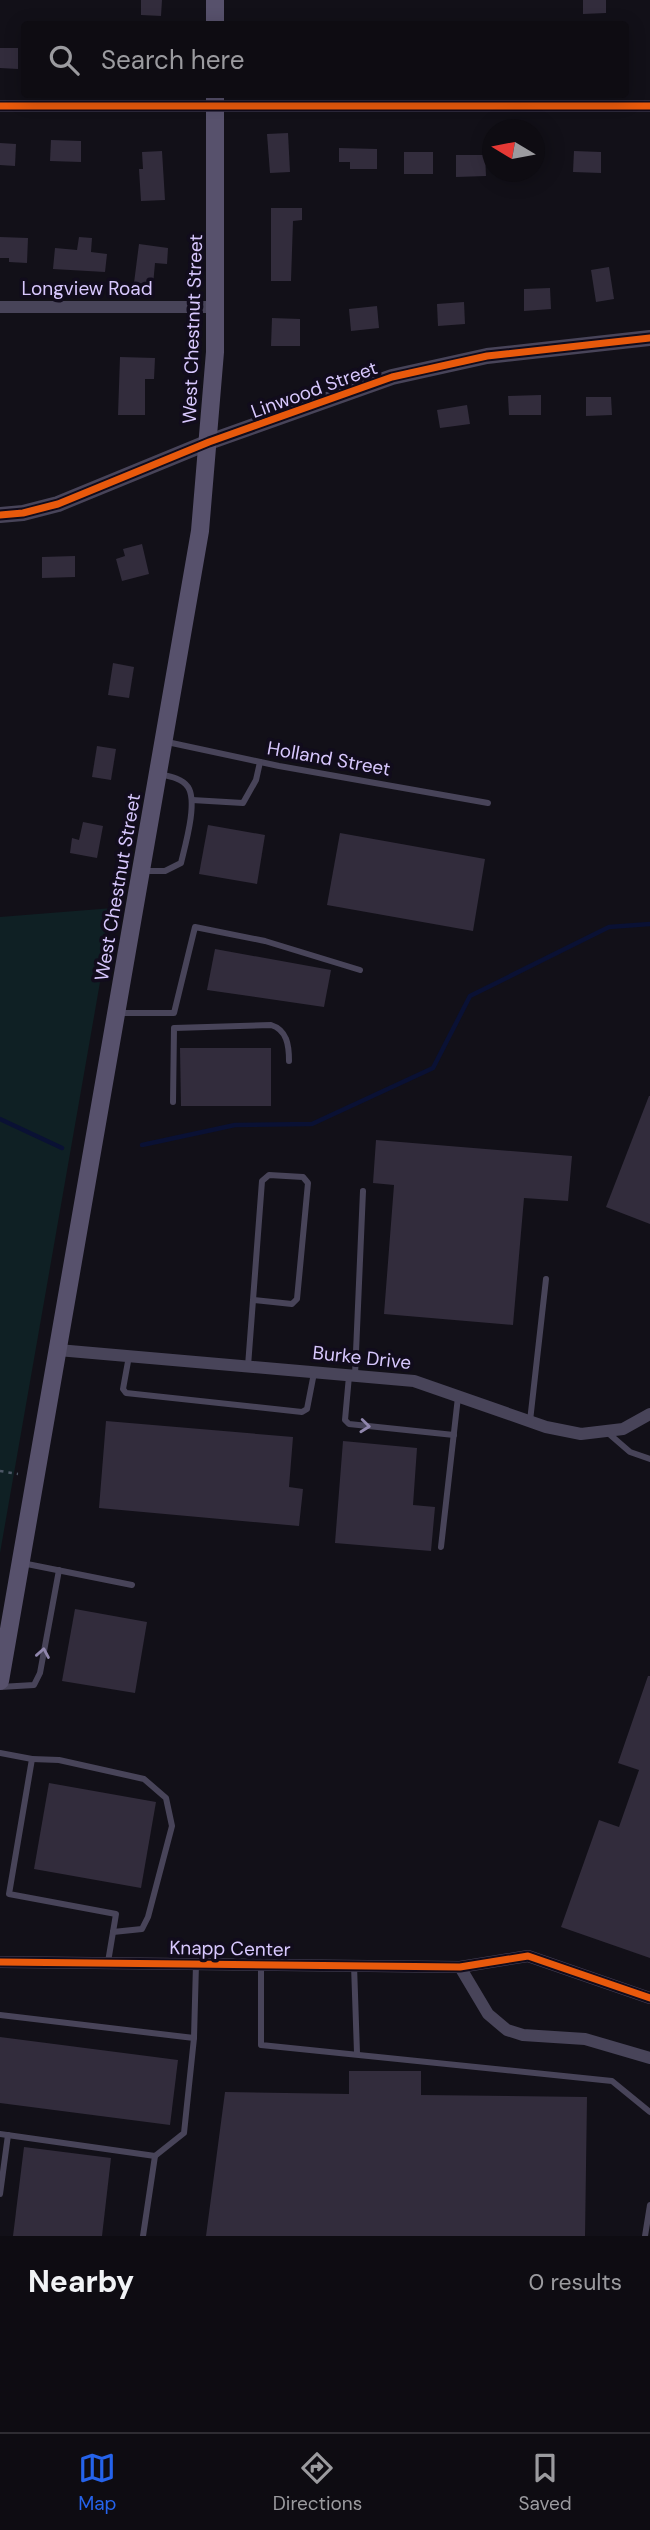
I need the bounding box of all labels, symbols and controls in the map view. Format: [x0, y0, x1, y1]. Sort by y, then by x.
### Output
search box [21, 21, 629, 98]
icon: search [45, 41, 83, 79]
text: Search here [101, 43, 244, 77]
north arrow [482, 119, 545, 182]
street label: West Chestnut Street [177, 234, 208, 424]
street label: Longview Road [21, 276, 153, 301]
street label: Linwood Street [247, 355, 381, 424]
street label: Holland Street [265, 735, 393, 782]
street label: West Chestnut Street [89, 791, 146, 983]
street label: Burke Drive [311, 1340, 413, 1375]
one-way arrow [360, 1418, 371, 1433]
one-way arrow [35, 1647, 50, 1659]
street label: Knapp Center [169, 1935, 291, 1962]
text: Nearby [28, 2262, 134, 2301]
text: 0 results [529, 2267, 622, 2297]
tab: Map [78, 2449, 116, 2516]
tab: Directions [273, 2449, 362, 2516]
tab: Saved [519, 2449, 572, 2516]

